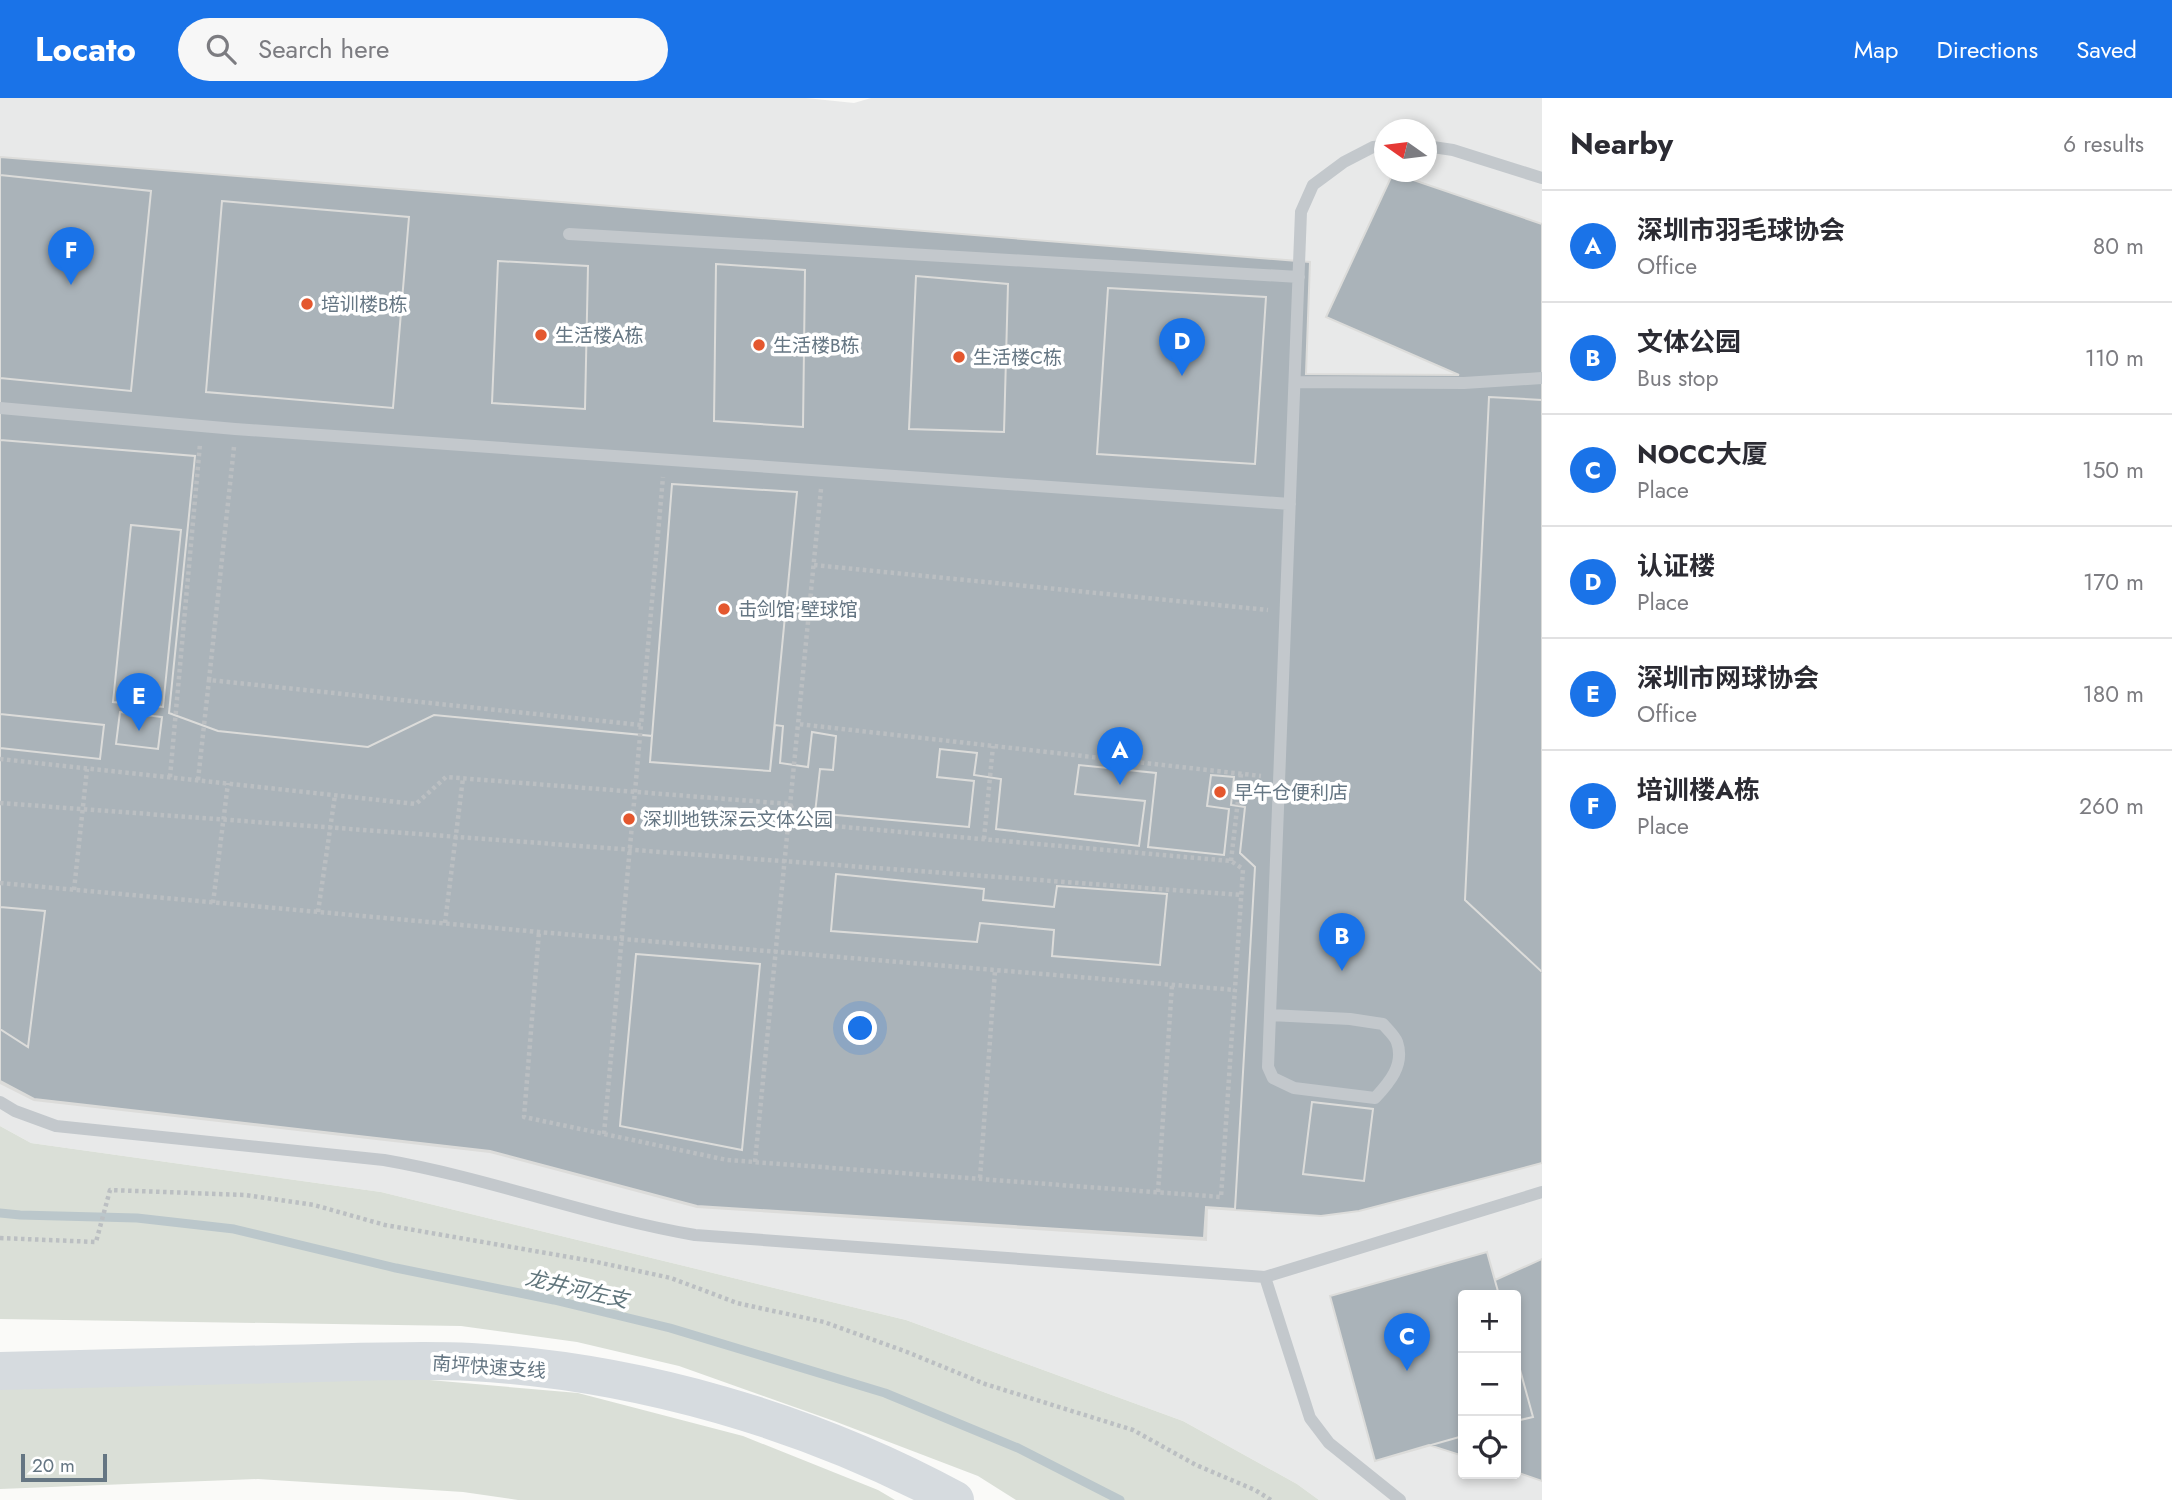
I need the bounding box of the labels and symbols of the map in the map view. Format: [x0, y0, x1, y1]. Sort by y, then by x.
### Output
north arrow [1374, 119, 1437, 182]
pin: F [48, 227, 94, 285]
place label: 培训楼B栋 [321, 291, 408, 318]
marker: 培训楼B栋 [299, 296, 315, 312]
pin: D [1159, 318, 1205, 376]
place label: 生活楼A栋 [555, 322, 644, 349]
marker: 生活楼A栋 [533, 327, 549, 343]
place label: 生活楼B栋 [773, 332, 860, 359]
marker: 生活楼B栋 [751, 337, 767, 353]
place label: 生活楼C栋 [973, 344, 1062, 371]
marker: 生活楼C栋 [951, 349, 967, 365]
place label: 击剑馆•壁球馆 [738, 596, 858, 623]
marker: 击剑馆•壁球馆 [716, 601, 732, 617]
pin: E [116, 673, 162, 731]
pin: A [1097, 727, 1143, 785]
place label: 早午仓便利店 [1234, 779, 1348, 806]
marker: 早午仓便利店 [1212, 784, 1228, 800]
place label: 深圳地铁深云文体公园 [643, 806, 833, 833]
marker: 深圳地铁深云文体公园 [621, 811, 637, 827]
pin: B [1319, 913, 1365, 971]
your location [843, 1011, 877, 1045]
water label: 龙井河左支 [522, 1263, 633, 1316]
pin: C [1384, 1313, 1430, 1371]
street label: 南坪快速支线 [431, 1350, 547, 1384]
scale bar [21, 1451, 107, 1483]

